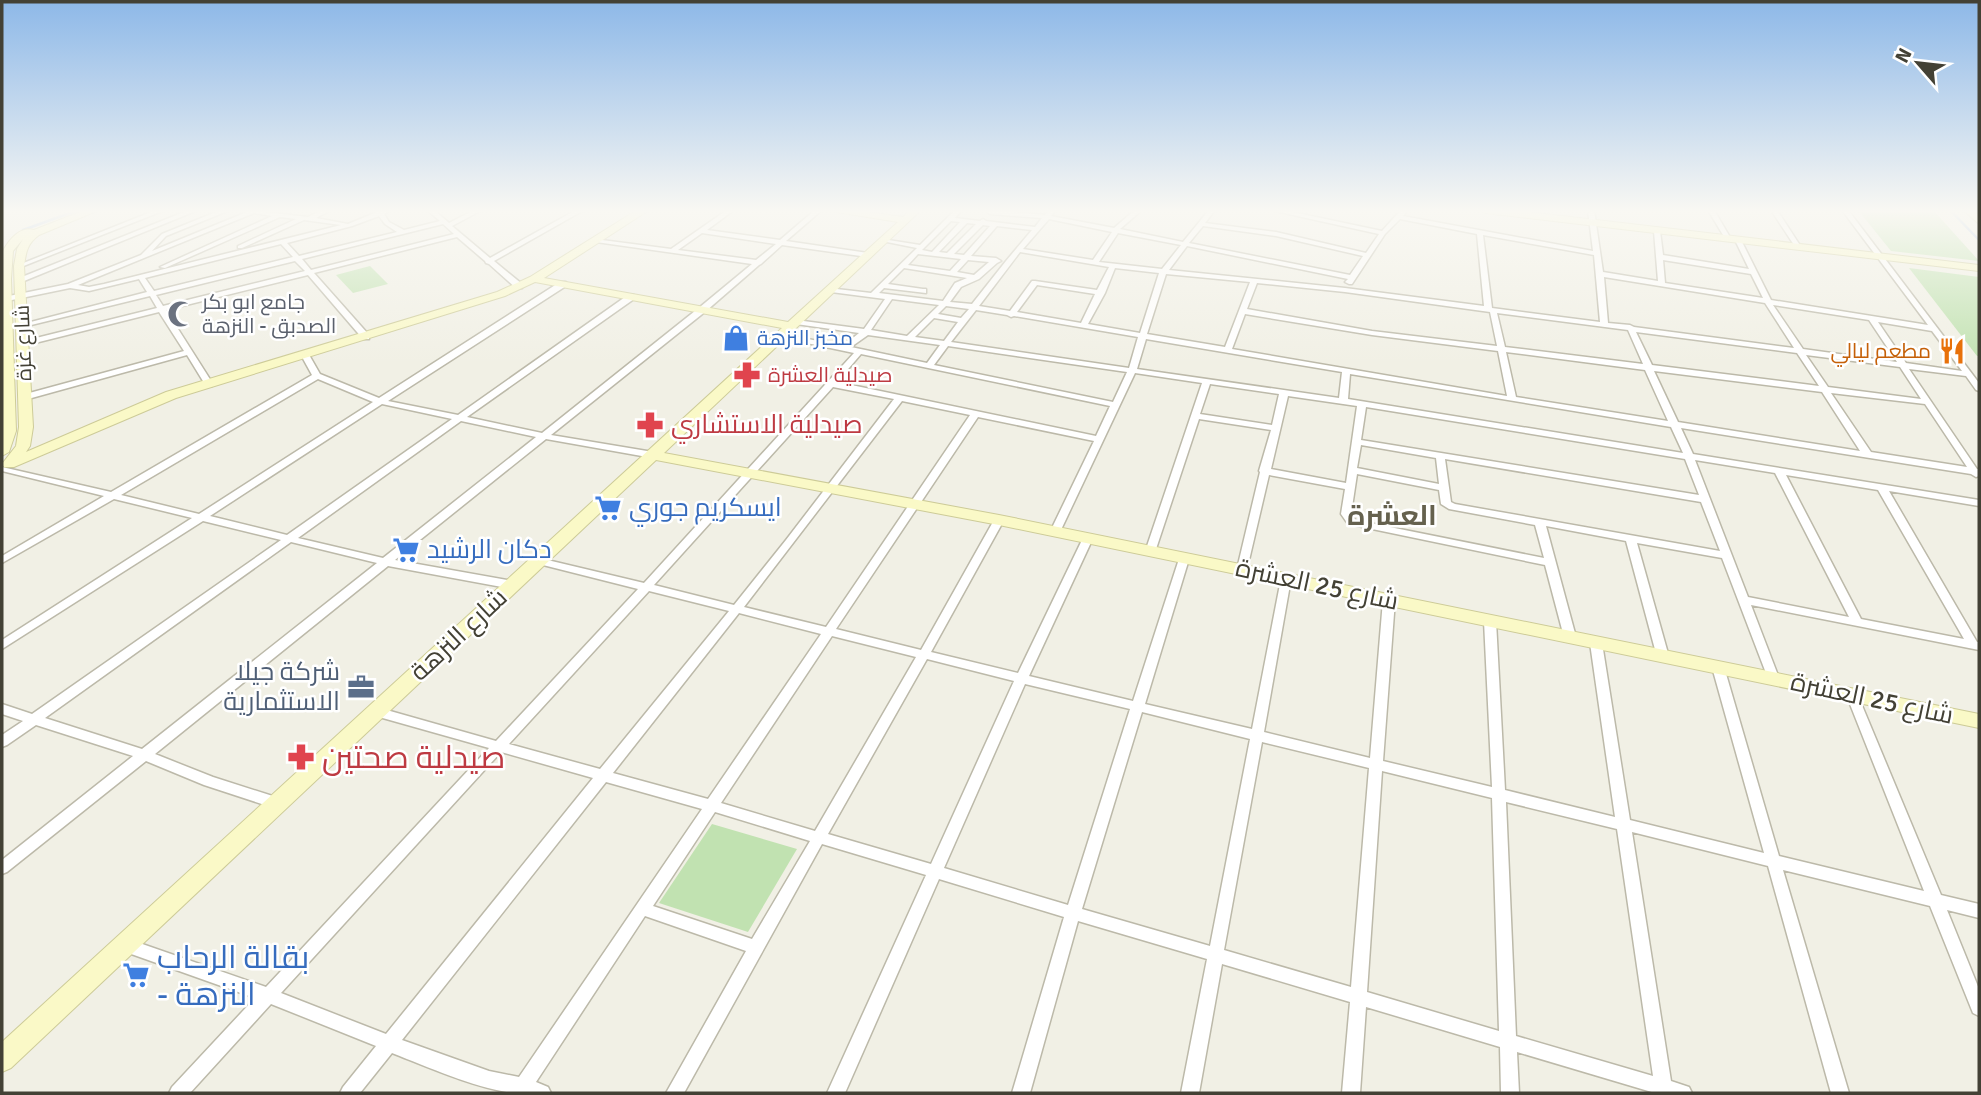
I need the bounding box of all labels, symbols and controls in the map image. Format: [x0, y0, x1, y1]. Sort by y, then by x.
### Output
north arrow [1883, 28, 1953, 98]
text: N [1890, 44, 1918, 67]
place label: جامع ابو بكر الصدبق - النزهة [201, 289, 336, 339]
mosque icon: جامع ابو بكر الصدبق - النزهة [166, 299, 196, 329]
street label: شارع غزة [9, 304, 38, 382]
shop icon: مخبز النزهة [721, 323, 751, 353]
place label: مخبز النزهة [757, 325, 853, 351]
restaurant icon: مطعم ليالي [1937, 336, 1967, 366]
place label: مطعم ليالي [1830, 338, 1931, 367]
pharmacy icon: صيدلية العشرة [732, 360, 762, 390]
place label: صيدلية العشرة [768, 362, 892, 388]
place label: صيدلية الاستشاري [671, 409, 862, 444]
pharmacy icon: صيدلية الاستشاري [635, 410, 665, 440]
place label: ايسكريم جوري [629, 492, 782, 527]
supermarket icon: ايسكريم جوري [593, 493, 623, 523]
district label: العشرة [1347, 499, 1437, 533]
place label: دكان الرشيد [427, 534, 552, 566]
supermarket icon: دكان الرشيد [391, 535, 421, 565]
street label: شارع 25 العشرة [1233, 552, 1401, 618]
street label: شارع النزهة [404, 582, 514, 688]
place label: شركة جيلا الاستثمارية [223, 656, 340, 718]
street label: شارع 25 العشرة [1788, 666, 1956, 732]
office icon: شركة جيلا الاستثمارية [346, 672, 376, 702]
place label: صيدلية صحتين [322, 738, 505, 777]
pharmacy icon: صيدلية صحتين [286, 742, 316, 772]
place label: بقالة الرحاب - النزهة [157, 938, 309, 1014]
supermarket icon: بقالة الرحاب - النزهة [121, 960, 151, 990]

